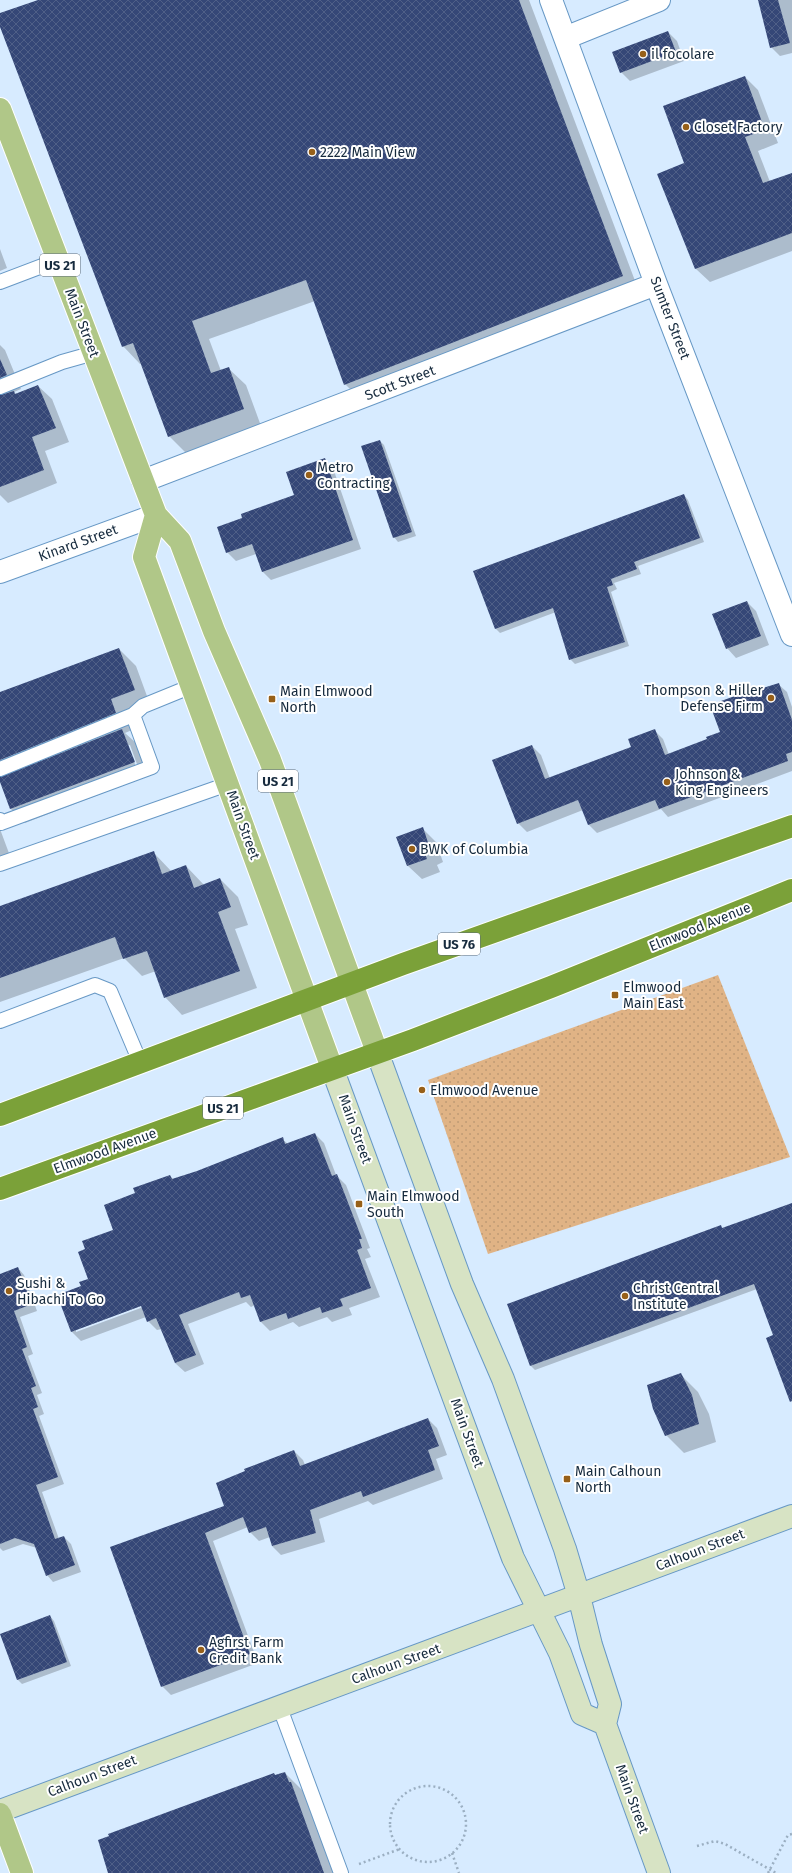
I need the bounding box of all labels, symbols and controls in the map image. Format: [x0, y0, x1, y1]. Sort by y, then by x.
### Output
place label: il focolare [651, 46, 714, 63]
marker: il focolare [638, 49, 648, 59]
place label: Closet Factory [694, 119, 783, 136]
marker: Closet Factory [681, 122, 691, 132]
place label: 2222 Main View [320, 144, 415, 161]
marker: 2222 Main View [307, 147, 317, 157]
road number: US 21 [40, 254, 80, 276]
street label: Sumter Street [646, 274, 694, 363]
street label: Main Street [61, 286, 103, 361]
street label: Scott Street [362, 361, 438, 404]
place label: Metro Contracting [317, 459, 390, 492]
marker: Metro Contracting [304, 470, 314, 480]
street label: Kinard Street [36, 520, 121, 565]
place label: Thompson & Hiller Defense Firm [644, 682, 764, 715]
place label: Main Elmwood North [280, 683, 373, 716]
marker: Thompson & Hiller Defense Firm [766, 693, 776, 703]
marker: Main Elmwood North [267, 694, 277, 704]
place label: Johnson & King Engineers [675, 766, 769, 799]
road number: US 21 [258, 770, 298, 792]
marker: Johnson & King Engineers [662, 777, 672, 787]
street label: Main Street [223, 788, 264, 863]
place label: BWK of Columbia [420, 841, 528, 858]
marker: BWK of Columbia [407, 844, 417, 854]
street label: Elmwood Avenue [647, 899, 753, 955]
road number: US 76 [438, 933, 480, 955]
place label: Elmwood Main East [623, 979, 685, 1012]
marker: Elmwood Main East [610, 990, 620, 1000]
place label: Elmwood Avenue [430, 1082, 538, 1099]
marker: Elmwood Avenue [417, 1085, 427, 1095]
street label: Main Street [335, 1092, 376, 1167]
road number: US 21 [203, 1097, 243, 1119]
street label: Elmwood Avenue [51, 1124, 159, 1178]
place label: Main Elmwood South [367, 1188, 460, 1221]
marker: Main Elmwood South [354, 1199, 364, 1209]
place label: Sushi & Hibachi To Go [17, 1275, 104, 1308]
place label: Christ Central Institute [633, 1280, 719, 1313]
marker: Sushi & Hibachi To Go [4, 1286, 14, 1296]
marker: Christ Central Institute [620, 1291, 630, 1301]
street label: Main Street [447, 1396, 488, 1471]
place label: Main Calhoun North [575, 1463, 661, 1496]
marker: Main Calhoun North [562, 1474, 572, 1484]
street label: Calhoun Street [653, 1525, 748, 1575]
place label: Agfirst Farm Credit Bank [209, 1634, 284, 1667]
street label: Calhoun Street [349, 1640, 444, 1688]
marker: Agfirst Farm Credit Bank [196, 1645, 206, 1655]
street label: Calhoun Street [45, 1751, 140, 1801]
street label: Main Street [612, 1762, 653, 1837]

